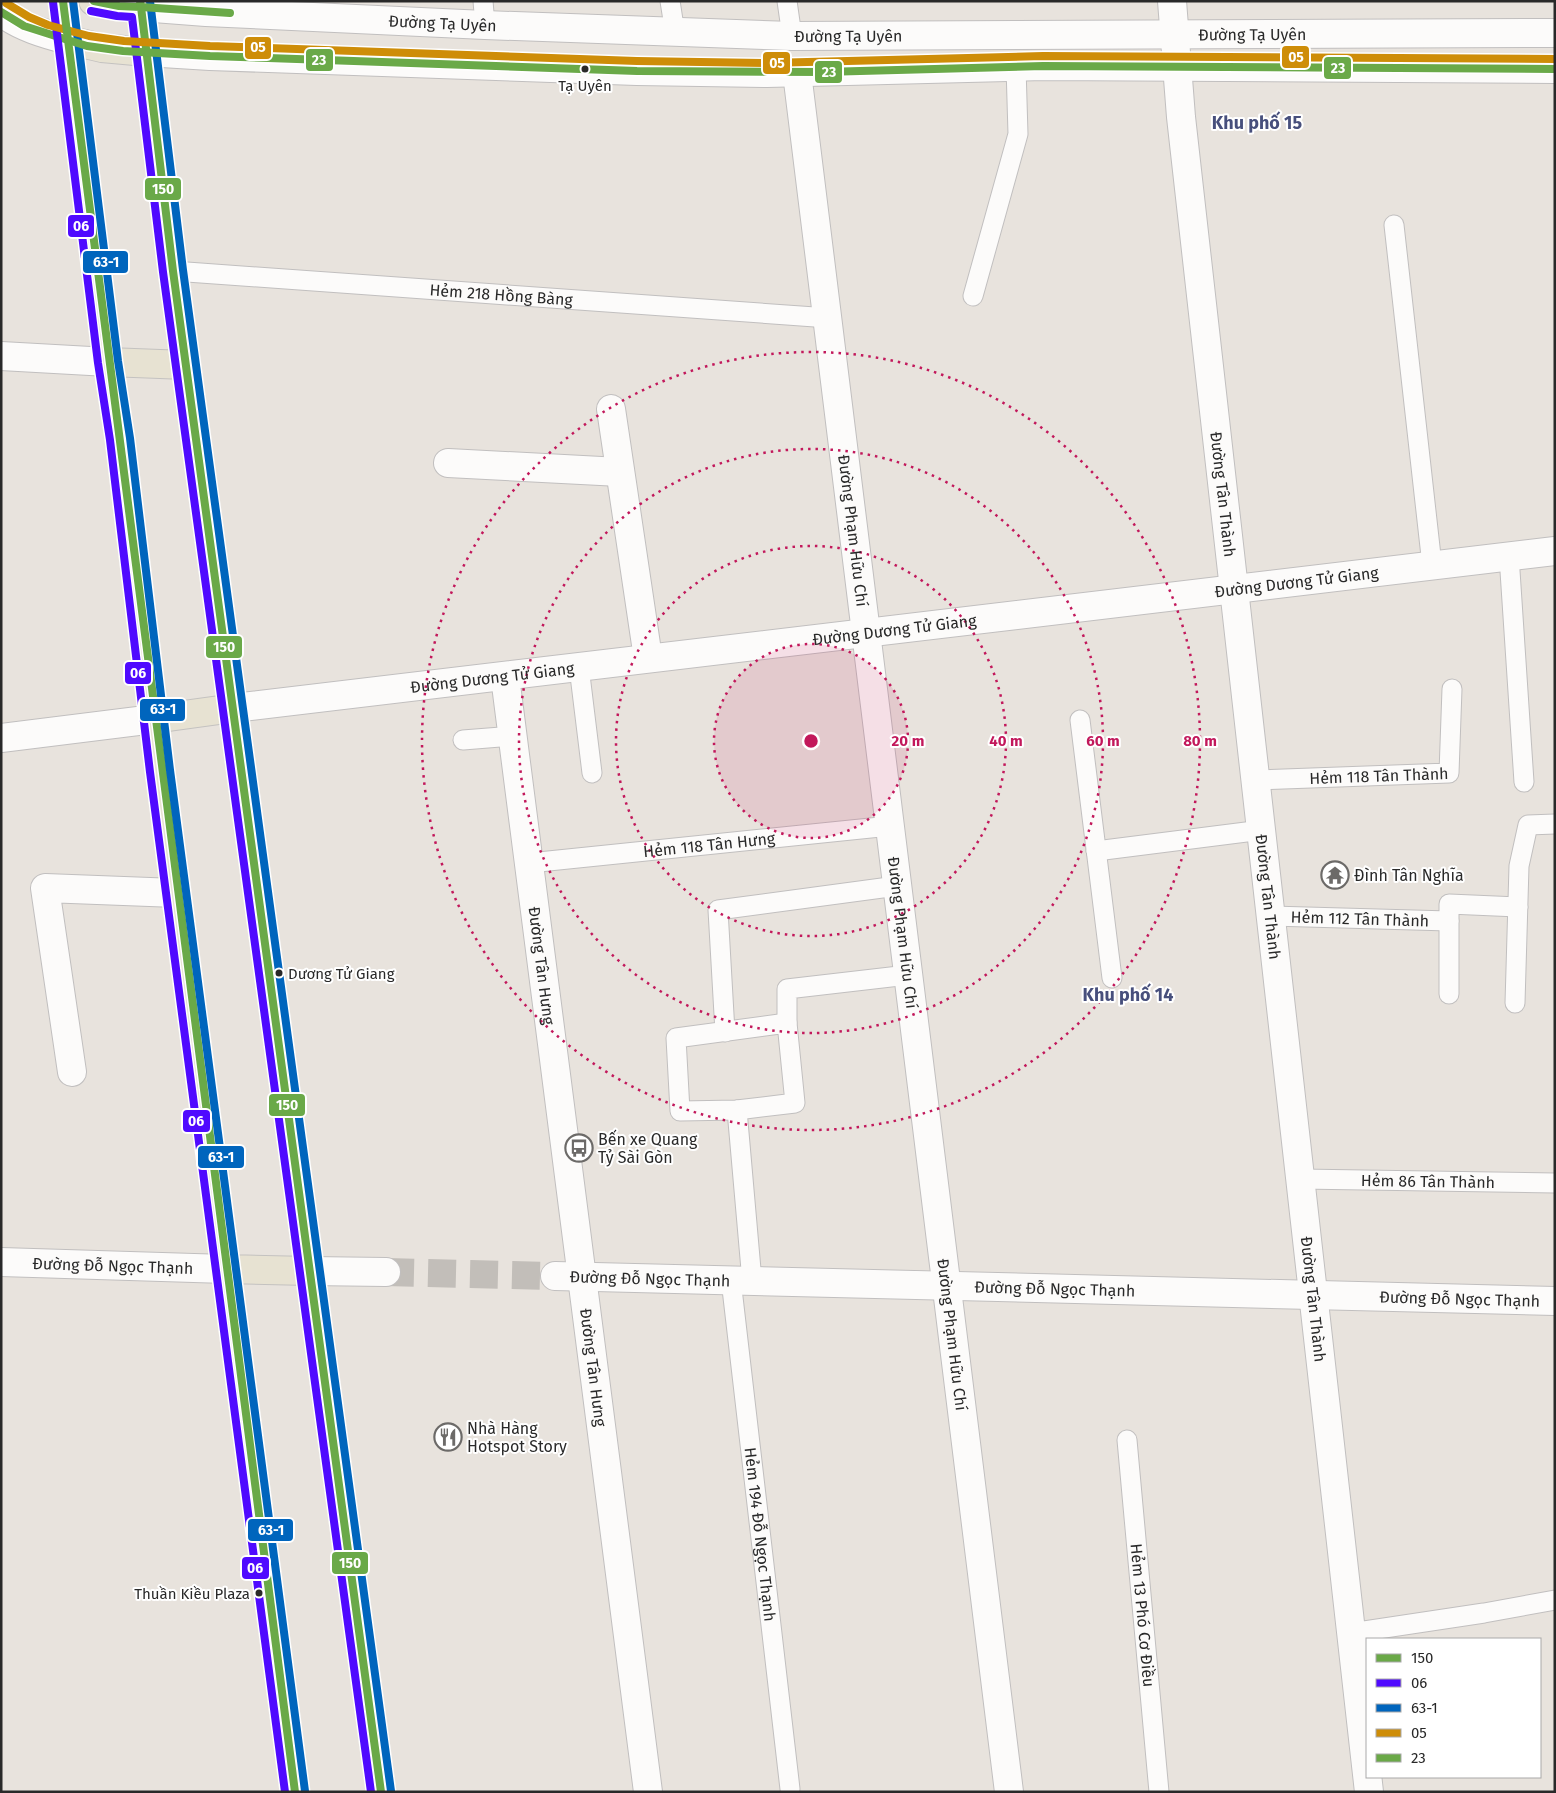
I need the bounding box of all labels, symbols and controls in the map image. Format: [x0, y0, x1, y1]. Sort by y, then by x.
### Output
street label: Đường Tạ Uyên [388, 12, 497, 35]
street label: Đường Tạ Uyên [1198, 25, 1306, 44]
street label: Đường Tạ Uyên [794, 27, 902, 46]
line badge: 05 [244, 36, 272, 60]
text: 05 [250, 39, 266, 56]
line badge: 05 [1281, 45, 1310, 69]
line badge: 23 [305, 48, 334, 72]
text: 05 [1288, 49, 1304, 66]
line badge: 05 [762, 51, 791, 75]
text: 23 [312, 52, 326, 69]
text: 05 [769, 55, 785, 72]
line badge: 23 [1323, 56, 1352, 80]
line badge: 23 [814, 60, 843, 84]
text: 23 [1331, 60, 1345, 77]
marker: Tạ Uyên [580, 64, 590, 74]
text: 23 [822, 64, 836, 81]
place label: Tạ Uyên [558, 77, 612, 95]
district label: Khu phố 15 [1212, 111, 1302, 134]
line badge: 150 [144, 177, 182, 201]
text: 150 [152, 181, 174, 198]
line badge: 06 [67, 214, 95, 238]
text: 06 [73, 218, 89, 235]
line badge: 63-1 [82, 250, 129, 274]
text: 63-1 [93, 254, 119, 271]
street label: Hẻm 218 Hồng Bàng [429, 280, 574, 310]
street label: Đường Tân Thành [1206, 431, 1239, 558]
street label: Đường Phạm Hữu Chí [834, 453, 872, 608]
street label: Đường Dương Tử Giang [1214, 563, 1380, 601]
street label: Đường Dương Tử Giang [811, 611, 978, 649]
line badge: 150 [205, 635, 243, 659]
text: 150 [213, 639, 235, 656]
street label: Đường Dương Tử Giang [409, 659, 576, 697]
line badge: 06 [124, 661, 152, 685]
text: 06 [130, 665, 146, 682]
line badge: 63-1 [139, 698, 186, 722]
text: 63-1 [150, 701, 176, 718]
centre of rings [802, 732, 820, 750]
text: 20 m [892, 732, 924, 750]
text: 40 m [989, 732, 1023, 750]
text: 60 m [1086, 732, 1120, 750]
text: 80 m [1183, 732, 1217, 750]
street label: Hẻm 118 Tân Thành [1309, 764, 1449, 788]
street label: Hẻm 118 Tân Hưng [642, 829, 777, 861]
street label: Đường Tân Thành [1252, 833, 1285, 961]
street label: Đường Phạm Hữu Chí [884, 855, 921, 1010]
temple icon: Đình Tân Nghĩa [1320, 860, 1350, 890]
place label: Đình Tân Nghĩa [1354, 866, 1464, 885]
street label: Đường Tân Hưng [525, 905, 559, 1027]
street label: Hẻm 112 Tân Thành [1290, 908, 1429, 930]
place label: Dương Tử Giang [288, 965, 395, 983]
marker: Dương Tử Giang [274, 968, 284, 978]
district label: Khu phố 14 [1083, 983, 1173, 1006]
line badge: 150 [268, 1093, 306, 1117]
text: 150 [276, 1097, 298, 1114]
line badge: 06 [182, 1109, 211, 1133]
text: 06 [188, 1113, 204, 1130]
place label: Bến xe Quang Tỷ Sài Gòn [598, 1129, 698, 1167]
bus stop icon: Bến xe Quang Tỷ Sài Gòn [564, 1133, 594, 1163]
line badge: 63-1 [197, 1145, 245, 1169]
text: 63-1 [208, 1149, 234, 1166]
street label: Hẻm 86 Tân Thành [1361, 1171, 1495, 1192]
street label: Đường Tân Thành [1297, 1235, 1330, 1363]
street label: Đường Đỗ Ngọc Thạnh [32, 1254, 194, 1278]
street label: Đường Phạm Hữu Chí [933, 1257, 971, 1412]
street label: Đường Đỗ Ngọc Thạnh [569, 1267, 731, 1290]
street label: Đường Đỗ Ngọc Thạnh [974, 1277, 1135, 1301]
street label: Đường Đỗ Ngọc Thạnh [1379, 1288, 1540, 1311]
street label: Đường Tân Hưng [576, 1307, 610, 1428]
place label: Nhà Hàng Hotspot Story [467, 1419, 567, 1456]
restaurant icon: Nhà Hàng Hotspot Story [433, 1422, 463, 1452]
street label: Hẻm 194 Đỗ Ngọc Thạnh [740, 1446, 779, 1622]
line badge: 63-1 [247, 1518, 294, 1542]
text: 63-1 [258, 1522, 284, 1539]
street label: Hẻm 13 Phó Cơ Điều [1126, 1543, 1159, 1688]
line badge: 150 [331, 1551, 369, 1575]
text: 150 [339, 1555, 361, 1572]
line badge: 06 [241, 1556, 270, 1580]
text: 06 [247, 1560, 263, 1577]
place label: Thuần Kiều Plaza [134, 1585, 250, 1603]
marker: Thuần Kiều Plaza [254, 1588, 264, 1598]
legend [1366, 1638, 1541, 1778]
text: 150 [1411, 1649, 1433, 1667]
text: 06 [1411, 1674, 1427, 1692]
text: 63-1 [1411, 1699, 1438, 1717]
text: 05 [1411, 1724, 1427, 1742]
text: 23 [1411, 1749, 1426, 1767]

